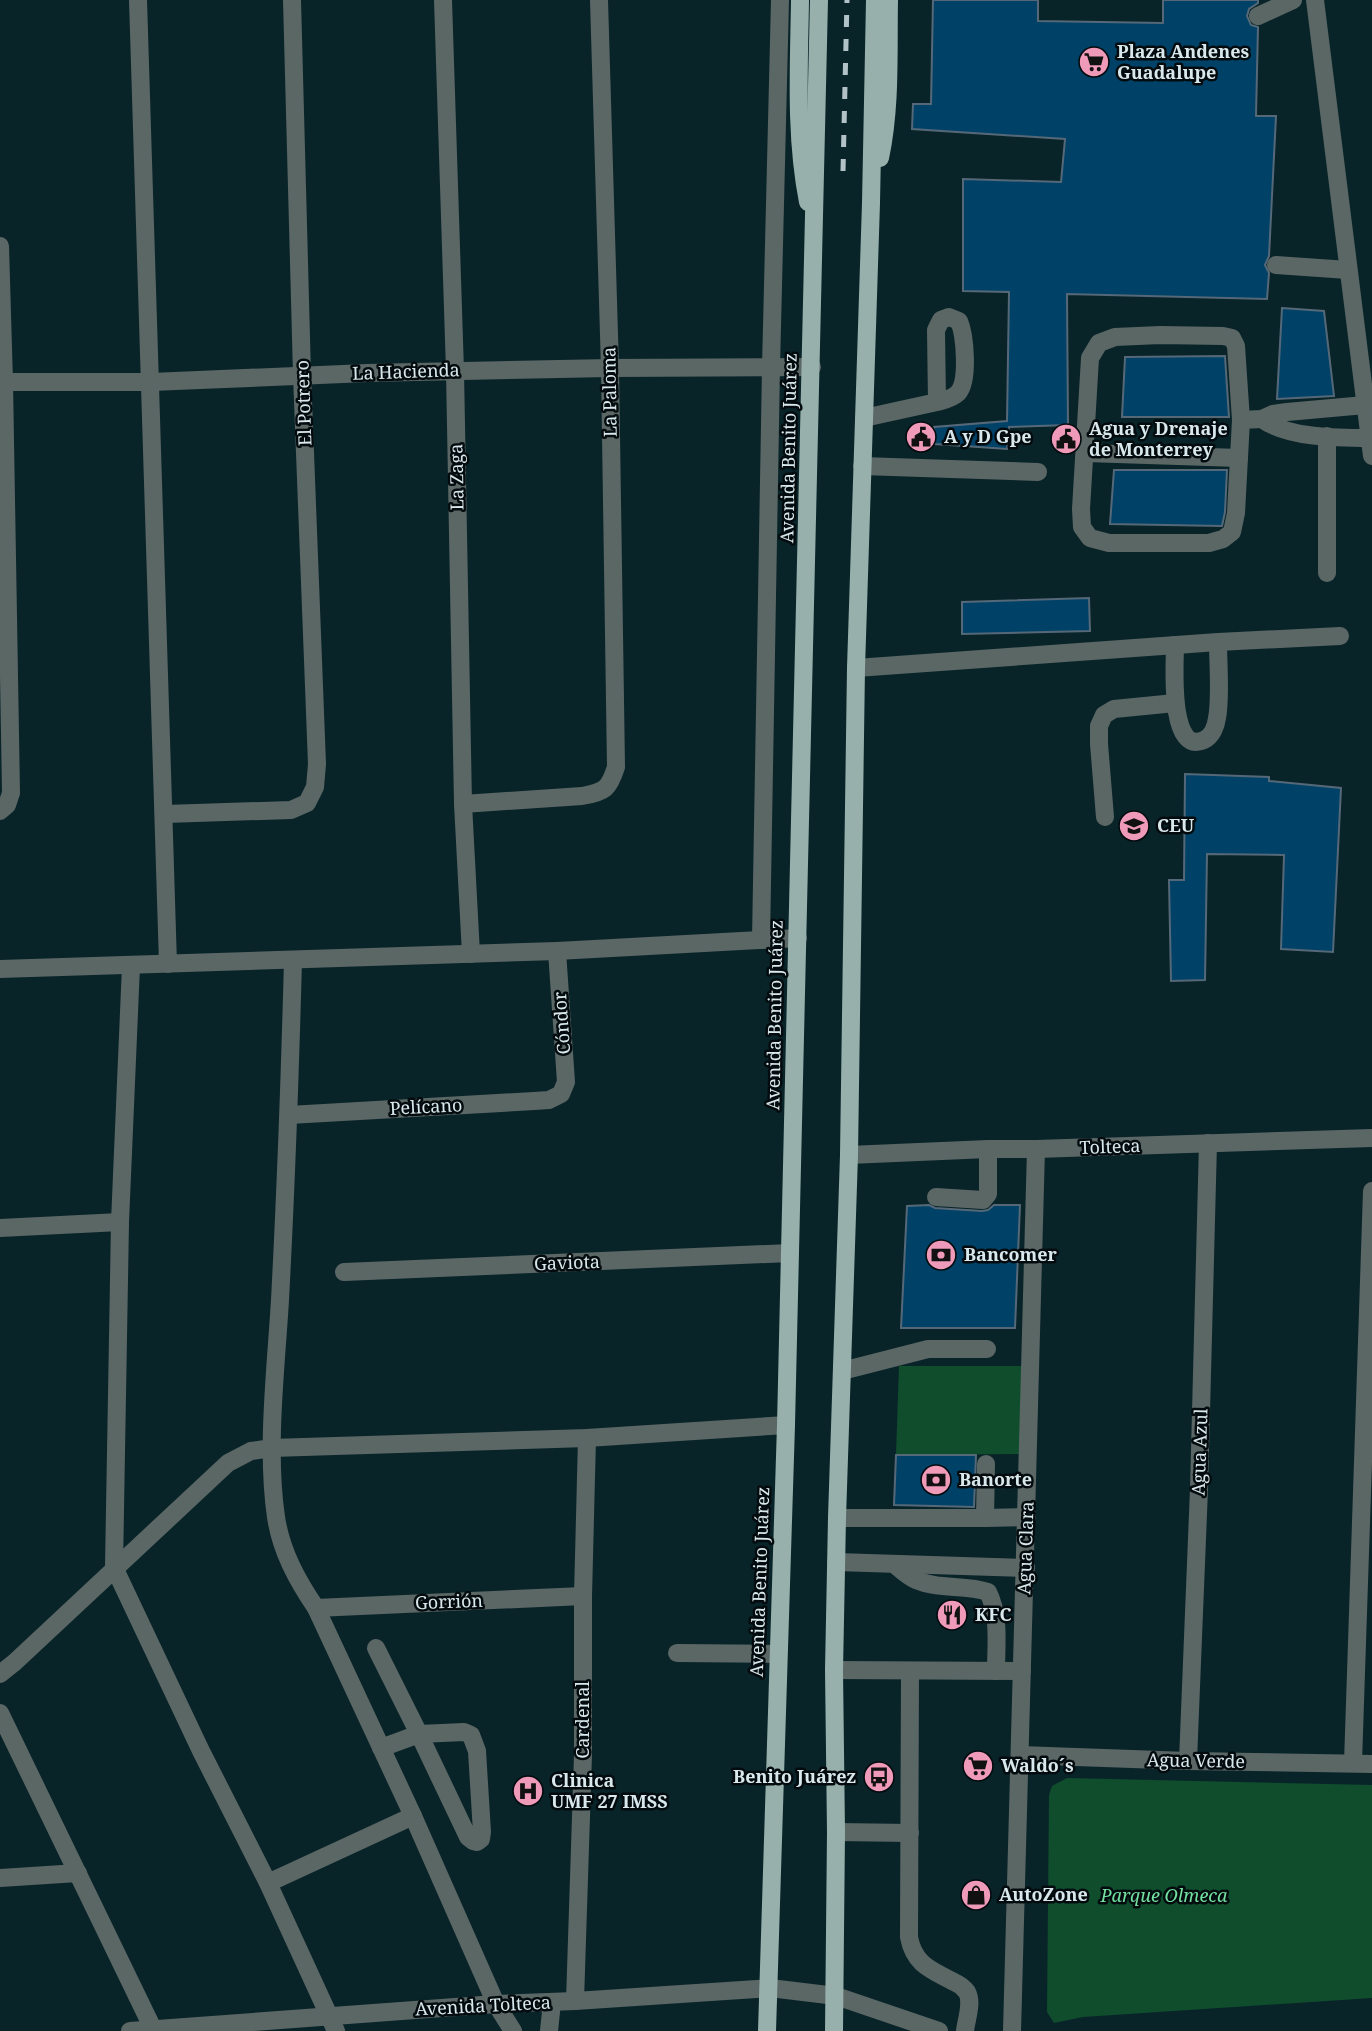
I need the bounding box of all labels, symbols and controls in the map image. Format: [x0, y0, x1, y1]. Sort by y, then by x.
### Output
place label: Plaza Andenes Guadalupe [1117, 39, 1249, 84]
supermarket icon: Plaza Andenes Guadalupe [1077, 45, 1111, 79]
street label: La Paloma [596, 347, 622, 437]
street label: Avenida Benito Juárez [774, 353, 802, 543]
street label: La Hacienda [352, 357, 460, 385]
street label: El Potrero [290, 360, 316, 446]
place label: Agua y Drenaje de Monterrey [1089, 416, 1228, 461]
public building icon: A y D Gpe [904, 420, 938, 454]
public building icon: Agua y Drenaje de Monterrey [1049, 422, 1083, 456]
place label: A y D Gpe [944, 424, 1032, 448]
street label: La Zaga [443, 443, 469, 511]
school or university icon: CEU [1117, 809, 1151, 843]
place label: CEU [1157, 813, 1195, 837]
street label: Avenida Benito Juárez [760, 920, 788, 1110]
street label: Cóndor [547, 990, 575, 1055]
street label: Pelícano [389, 1092, 463, 1120]
street label: Tolteca [1079, 1133, 1141, 1159]
bank icon: Bancomer [924, 1238, 958, 1272]
place label: Bancomer [964, 1242, 1057, 1266]
street label: Gaviota [534, 1249, 600, 1275]
street label: Agua Azul [1185, 1408, 1213, 1496]
bank icon: Banorte [919, 1463, 953, 1497]
place label: Banorte [959, 1467, 1032, 1491]
street label: Avenida Benito Juárez [744, 1486, 774, 1678]
street label: Agua Clara [1011, 1501, 1039, 1595]
street label: Gorrión [415, 1588, 484, 1614]
restaurant icon: KFC [935, 1598, 969, 1632]
place label: KFC [975, 1602, 1011, 1626]
street label: Cardenal [570, 1681, 594, 1759]
street label: Agua Verde [1147, 1747, 1245, 1773]
supermarket icon: Waldo´s [961, 1749, 995, 1783]
place label: Waldo´s [1001, 1753, 1074, 1777]
bus stop icon: Benito Juárez [862, 1760, 896, 1794]
place label: Benito Juárez [733, 1764, 856, 1788]
place label: Clinica UMF 27 IMSS [551, 1768, 668, 1813]
hospital icon: Clinica UMF 27 IMSS [511, 1774, 545, 1808]
shop icon: AutoZone [959, 1878, 993, 1912]
place label: AutoZone [999, 1882, 1088, 1906]
park label: Parque Olmeca [1099, 1883, 1228, 1907]
street label: Avenida Tolteca [414, 1989, 551, 2021]

